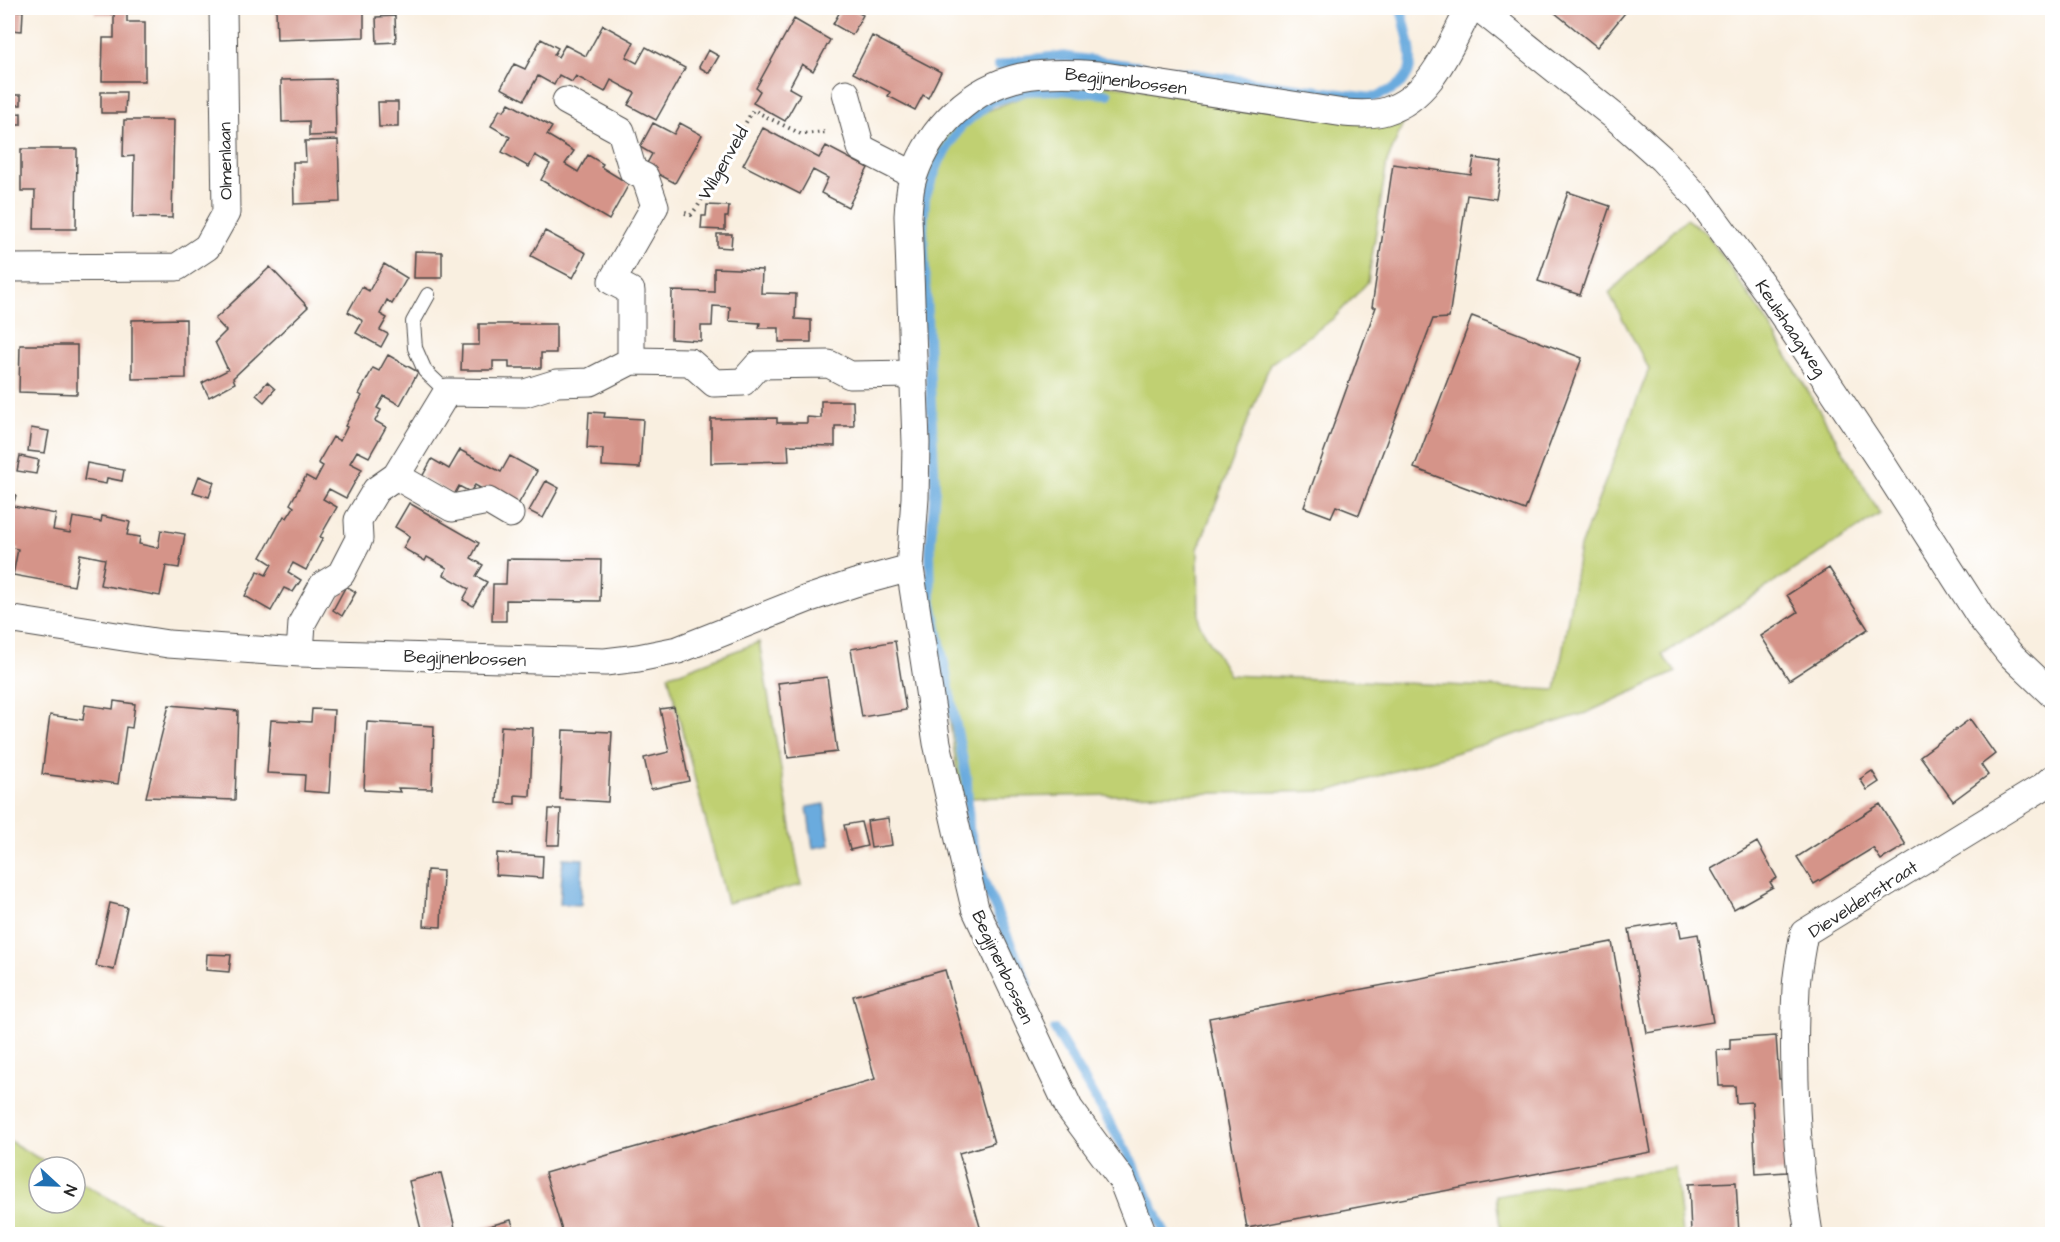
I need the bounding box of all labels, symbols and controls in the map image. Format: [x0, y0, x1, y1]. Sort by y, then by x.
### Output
street label: Begijnenbossen [1063, 62, 1188, 102]
street label: Olmenlaan [212, 122, 239, 200]
street label: Wilgenveld [692, 122, 756, 205]
street label: Keulshaagweg [1748, 275, 1832, 382]
street label: Begijnenbossen [403, 644, 527, 674]
street label: Dieveldenstraat [1804, 854, 1923, 944]
street label: Begijnenbossen [964, 906, 1040, 1028]
north arrow [27, 1155, 87, 1215]
text: N [58, 1181, 82, 1199]

